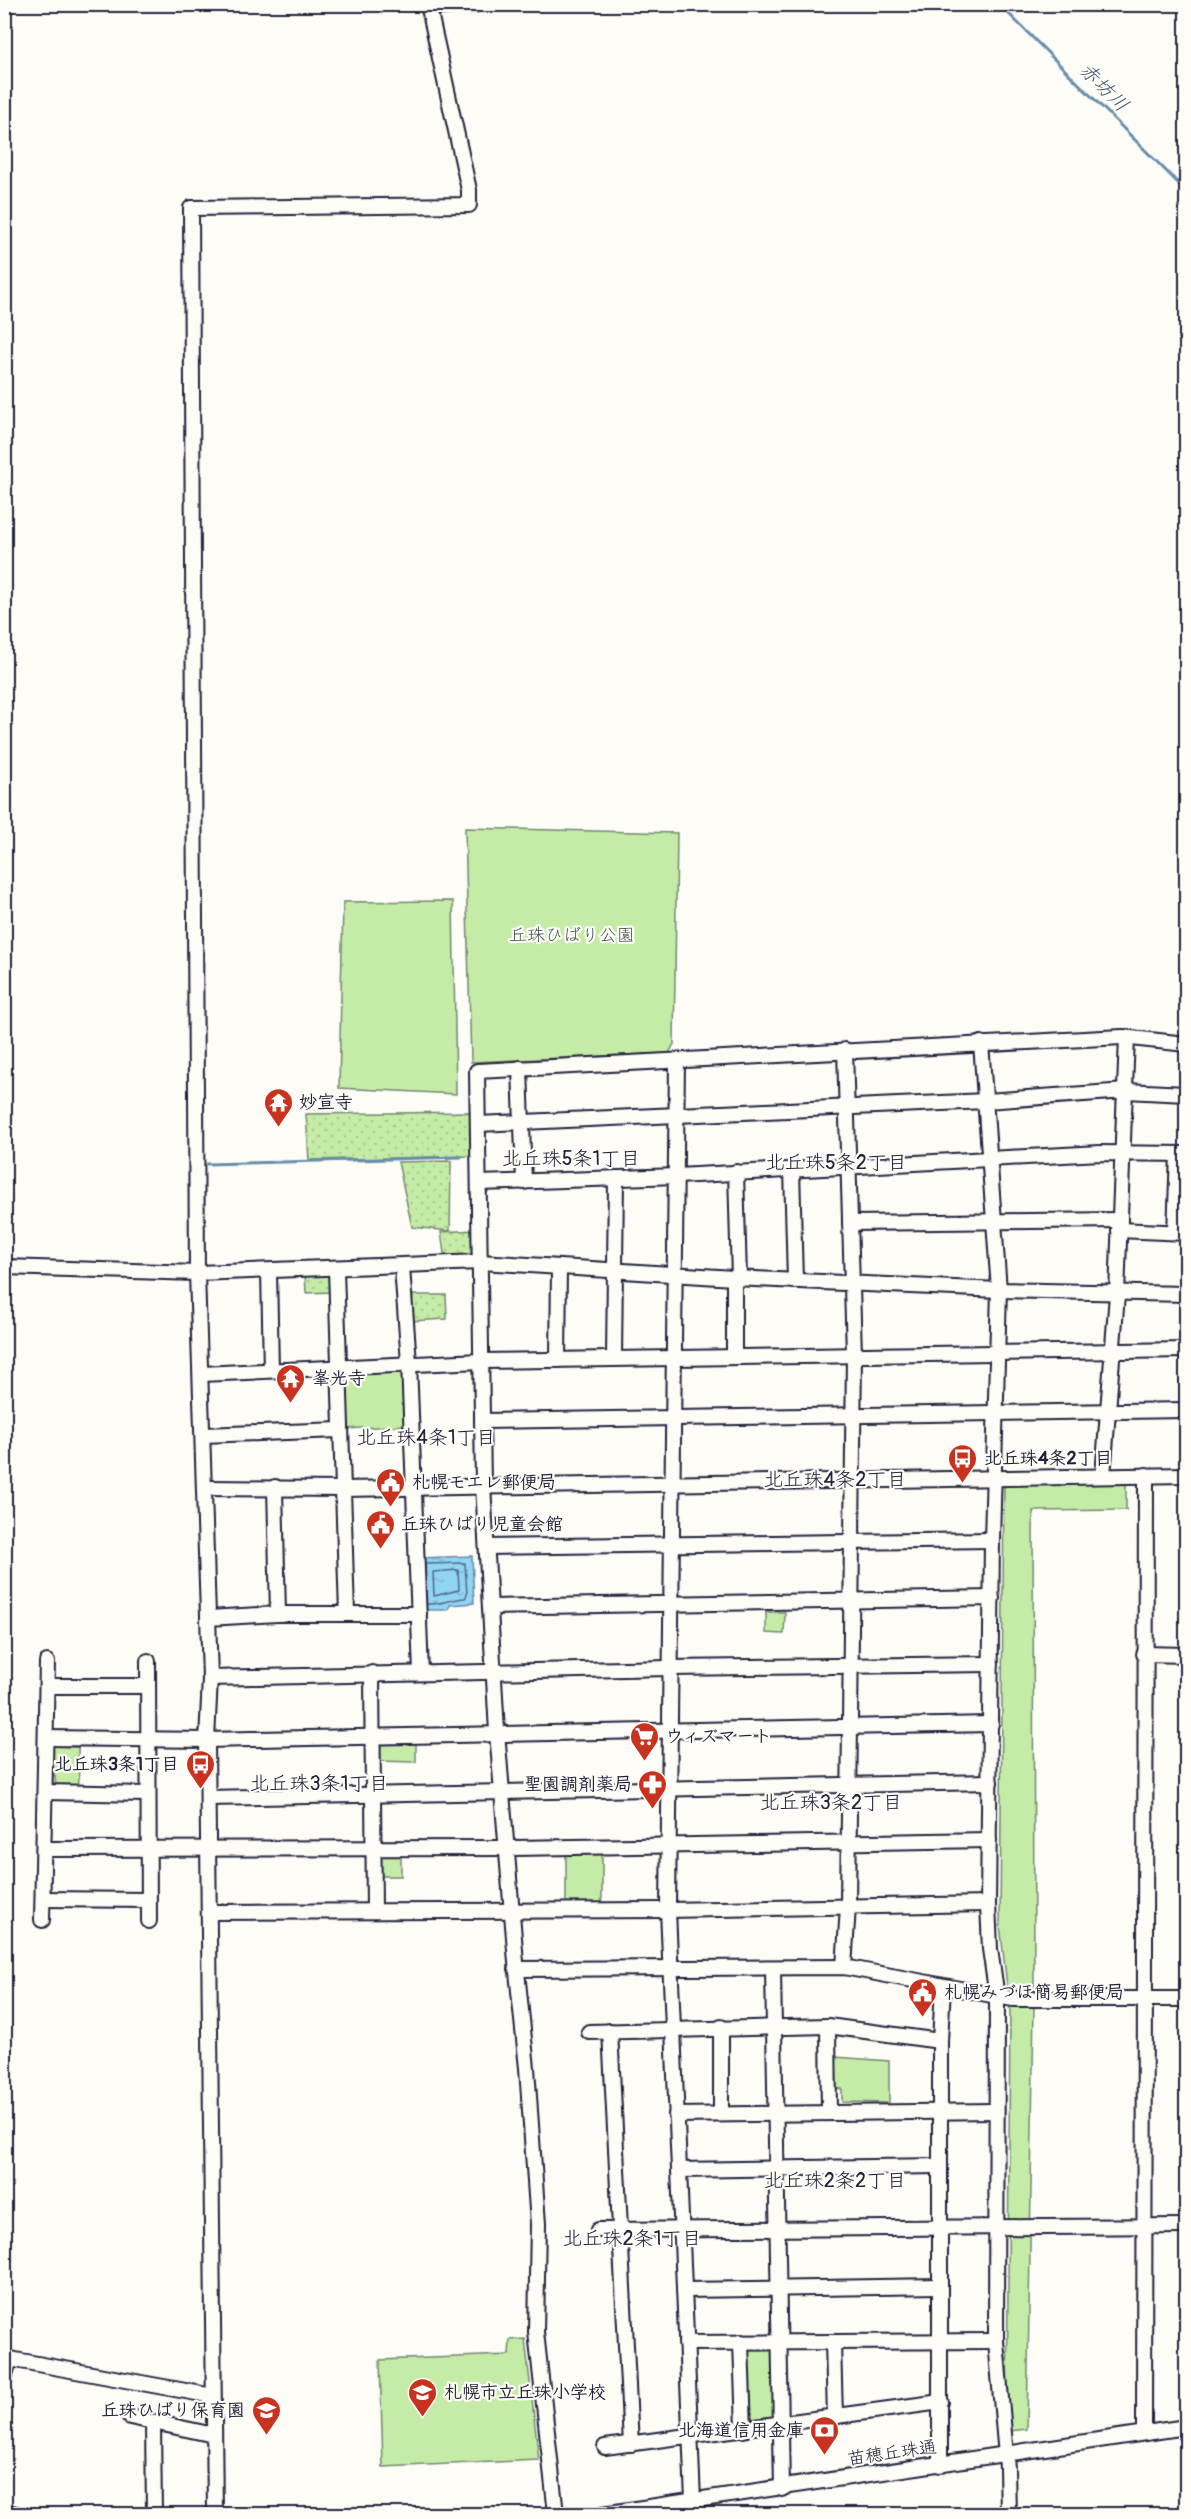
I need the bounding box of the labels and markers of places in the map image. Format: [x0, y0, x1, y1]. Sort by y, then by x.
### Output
temple icon: 妙宣寺 [262, 1086, 294, 1128]
place label: 妙宣寺 [299, 1091, 353, 1114]
temple icon: 峯光寺 [275, 1362, 307, 1404]
place label: 峯光寺 [312, 1367, 366, 1390]
bus stop icon: 北丘珠4条2丁目 [947, 1442, 979, 1484]
place label: 北丘珠4条2丁目 [984, 1447, 1113, 1470]
public building icon: 札幌モエレ郵便局 [375, 1466, 407, 1508]
place label: 札幌モエレ郵便局 [412, 1471, 556, 1494]
public building icon: 丘珠ひばり児童会館 [364, 1508, 396, 1550]
place label: 丘珠ひばり児童会館 [401, 1513, 563, 1536]
supermarket icon: ウィズマート [628, 1720, 660, 1762]
place label: ウィズマート [665, 1725, 772, 1748]
bus stop icon: 北丘珠3条1丁目 [184, 1748, 216, 1790]
place label: 北丘珠3条1丁目 [54, 1753, 179, 1776]
pharmacy icon: 聖園調剤薬局 [637, 1768, 669, 1810]
place label: 聖園調剤薬局 [524, 1773, 632, 1796]
public building icon: 札幌みづほ簡易郵便局 [907, 1976, 939, 2018]
place label: 札幌みづほ簡易郵便局 [944, 1981, 1124, 2004]
school or university icon: 札幌市立丘珠小学校 [407, 2376, 439, 2418]
place label: 札幌市立丘珠小学校 [444, 2381, 606, 2404]
school or university icon: 丘珠ひばり保育園 [250, 2394, 282, 2436]
place label: 丘珠ひばり保育園 [101, 2399, 245, 2422]
bank icon: 北海道信用金庫 [809, 2414, 841, 2456]
place label: 北海道信用金庫 [678, 2419, 804, 2442]

